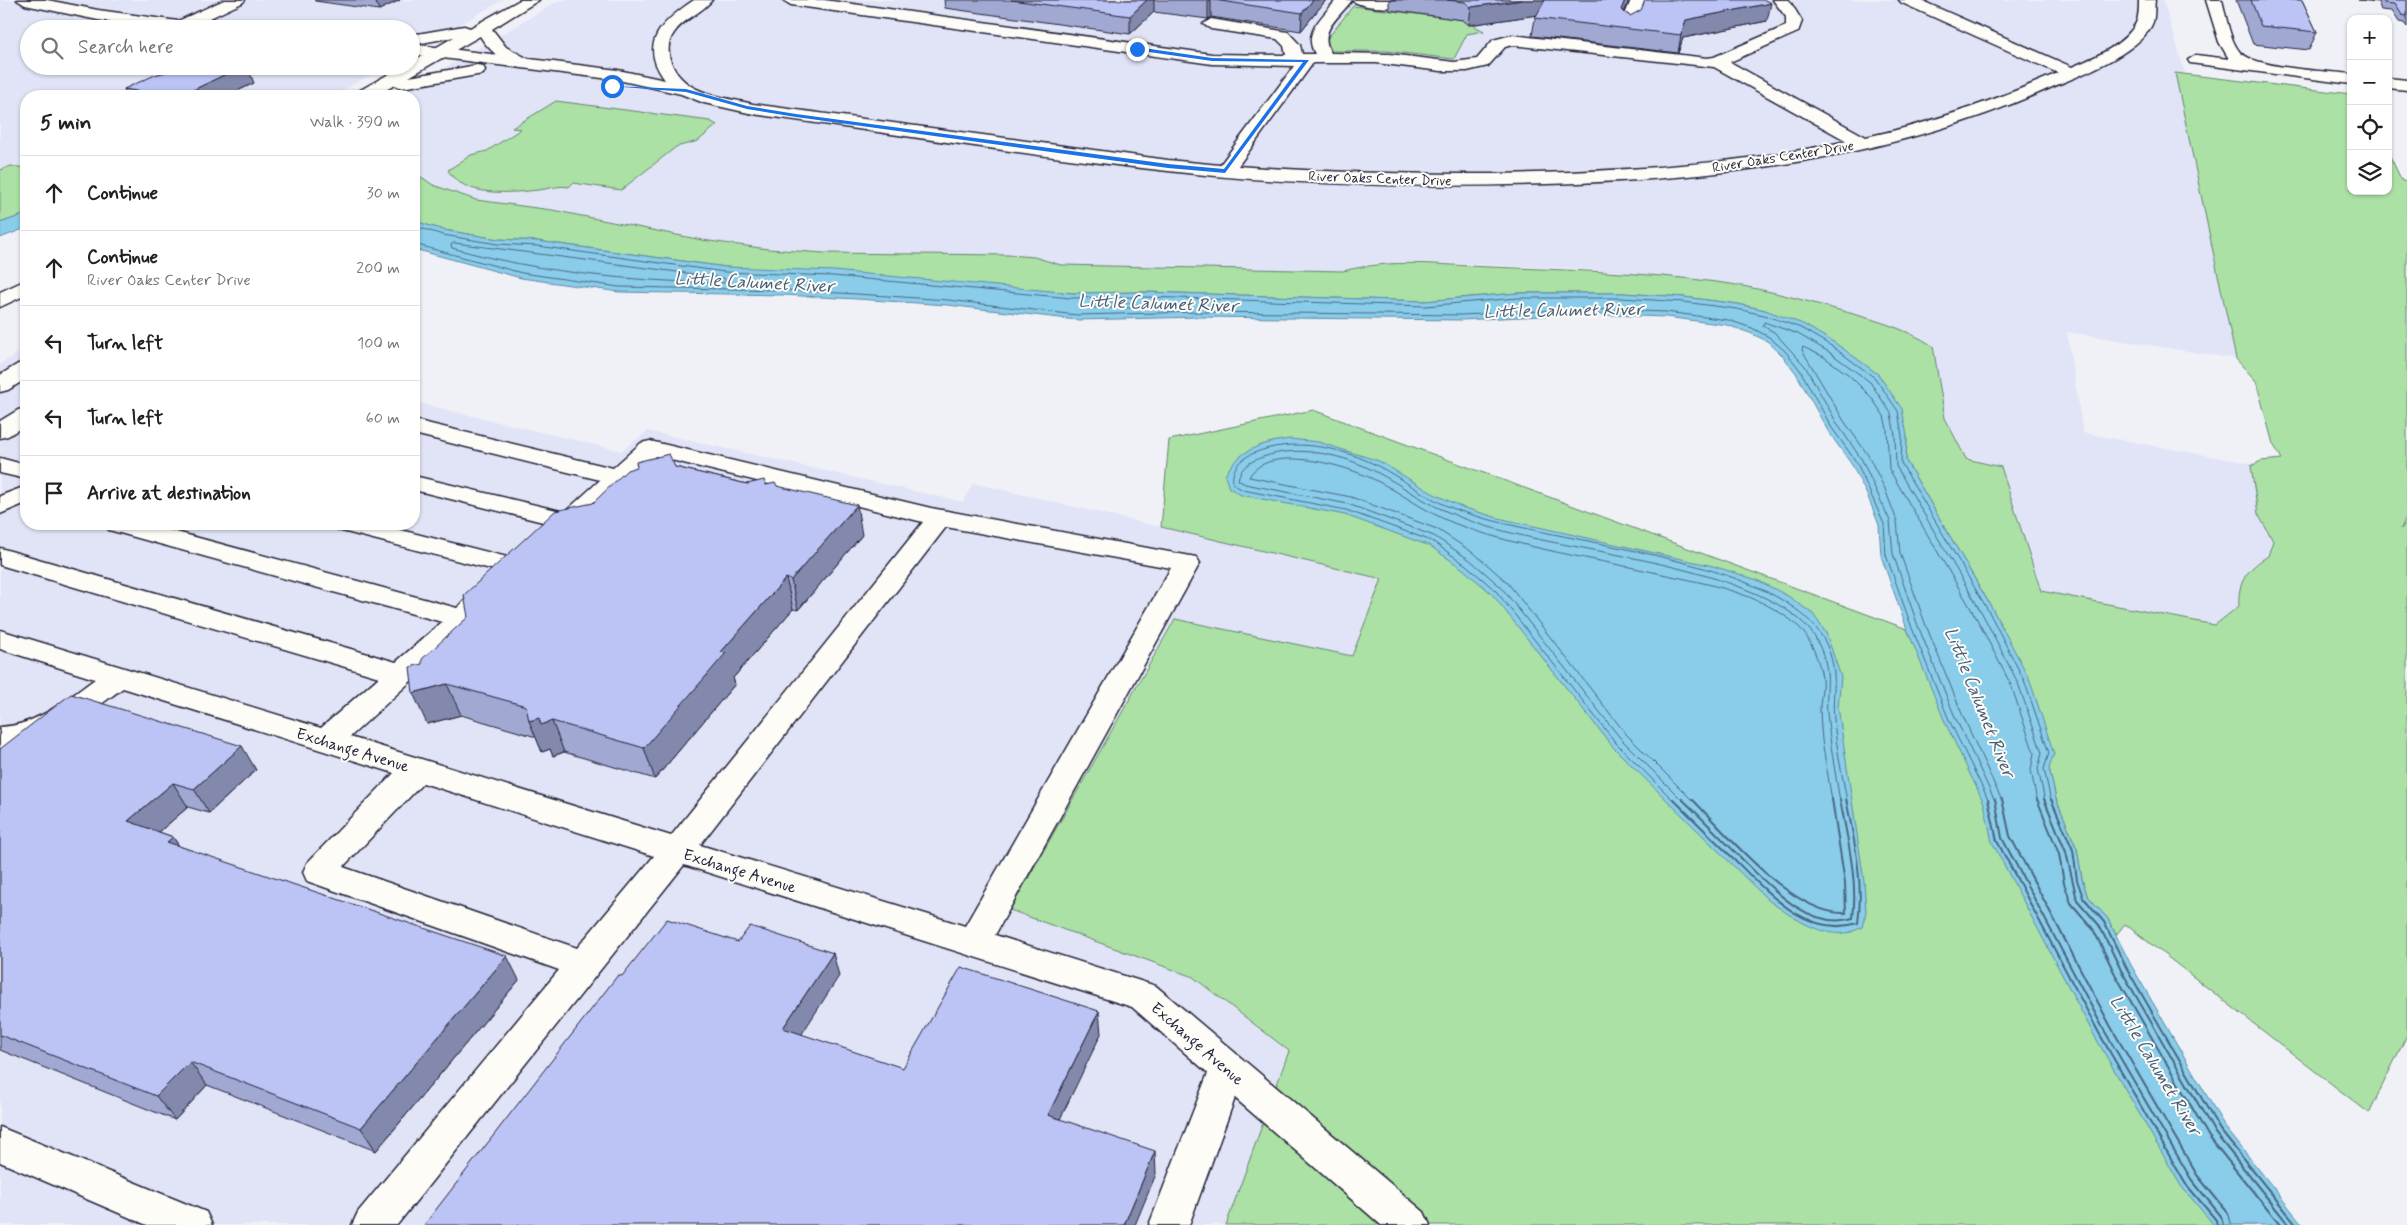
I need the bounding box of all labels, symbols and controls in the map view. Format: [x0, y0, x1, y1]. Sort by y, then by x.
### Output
map controls [2347, 15, 2392, 195]
button: + [2347, 15, 2392, 60]
search box [20, 20, 420, 75]
icon: search [38, 34, 66, 62]
text: Search here [78, 35, 174, 60]
route end [1126, 38, 1149, 61]
button: − [2347, 60, 2392, 105]
route start [601, 75, 624, 98]
button: locate [2347, 105, 2392, 150]
text: 5 min [40, 109, 92, 137]
text: Walk · 390 m [310, 112, 400, 133]
street label: River Oaks Center Drive [1711, 137, 1855, 177]
button: layers [2347, 150, 2392, 195]
street label: River Oaks Center Drive [1308, 168, 1452, 190]
icon: ahead [40, 179, 68, 207]
text: Continue [87, 181, 158, 206]
text: 30 m [367, 183, 400, 204]
text: Continue [87, 245, 158, 270]
icon: ahead [40, 254, 68, 282]
text: 200 m [356, 258, 400, 279]
water label: Little Calumet River [674, 267, 837, 299]
text: River Oaks Center Drive [87, 270, 251, 291]
water label: Little Calumet River [1078, 289, 1241, 319]
water label: Little Calumet River [1483, 298, 1646, 324]
icon: left [40, 329, 68, 357]
text: Turn left [87, 331, 163, 356]
text: 100 m [357, 333, 400, 354]
icon: left [40, 404, 68, 432]
text: Turn left [87, 406, 163, 431]
text: 60 m [366, 408, 400, 429]
icon: arrive [40, 479, 68, 507]
text: Arrive at destination [87, 481, 251, 506]
water label: Little Calumet River [1938, 624, 2021, 783]
street label: Exchange Avenue [293, 723, 412, 779]
street label: Exchange Avenue [680, 844, 799, 900]
water label: Little Calumet River [2104, 991, 2208, 1142]
street label: Exchange Avenue [1145, 998, 1248, 1091]

